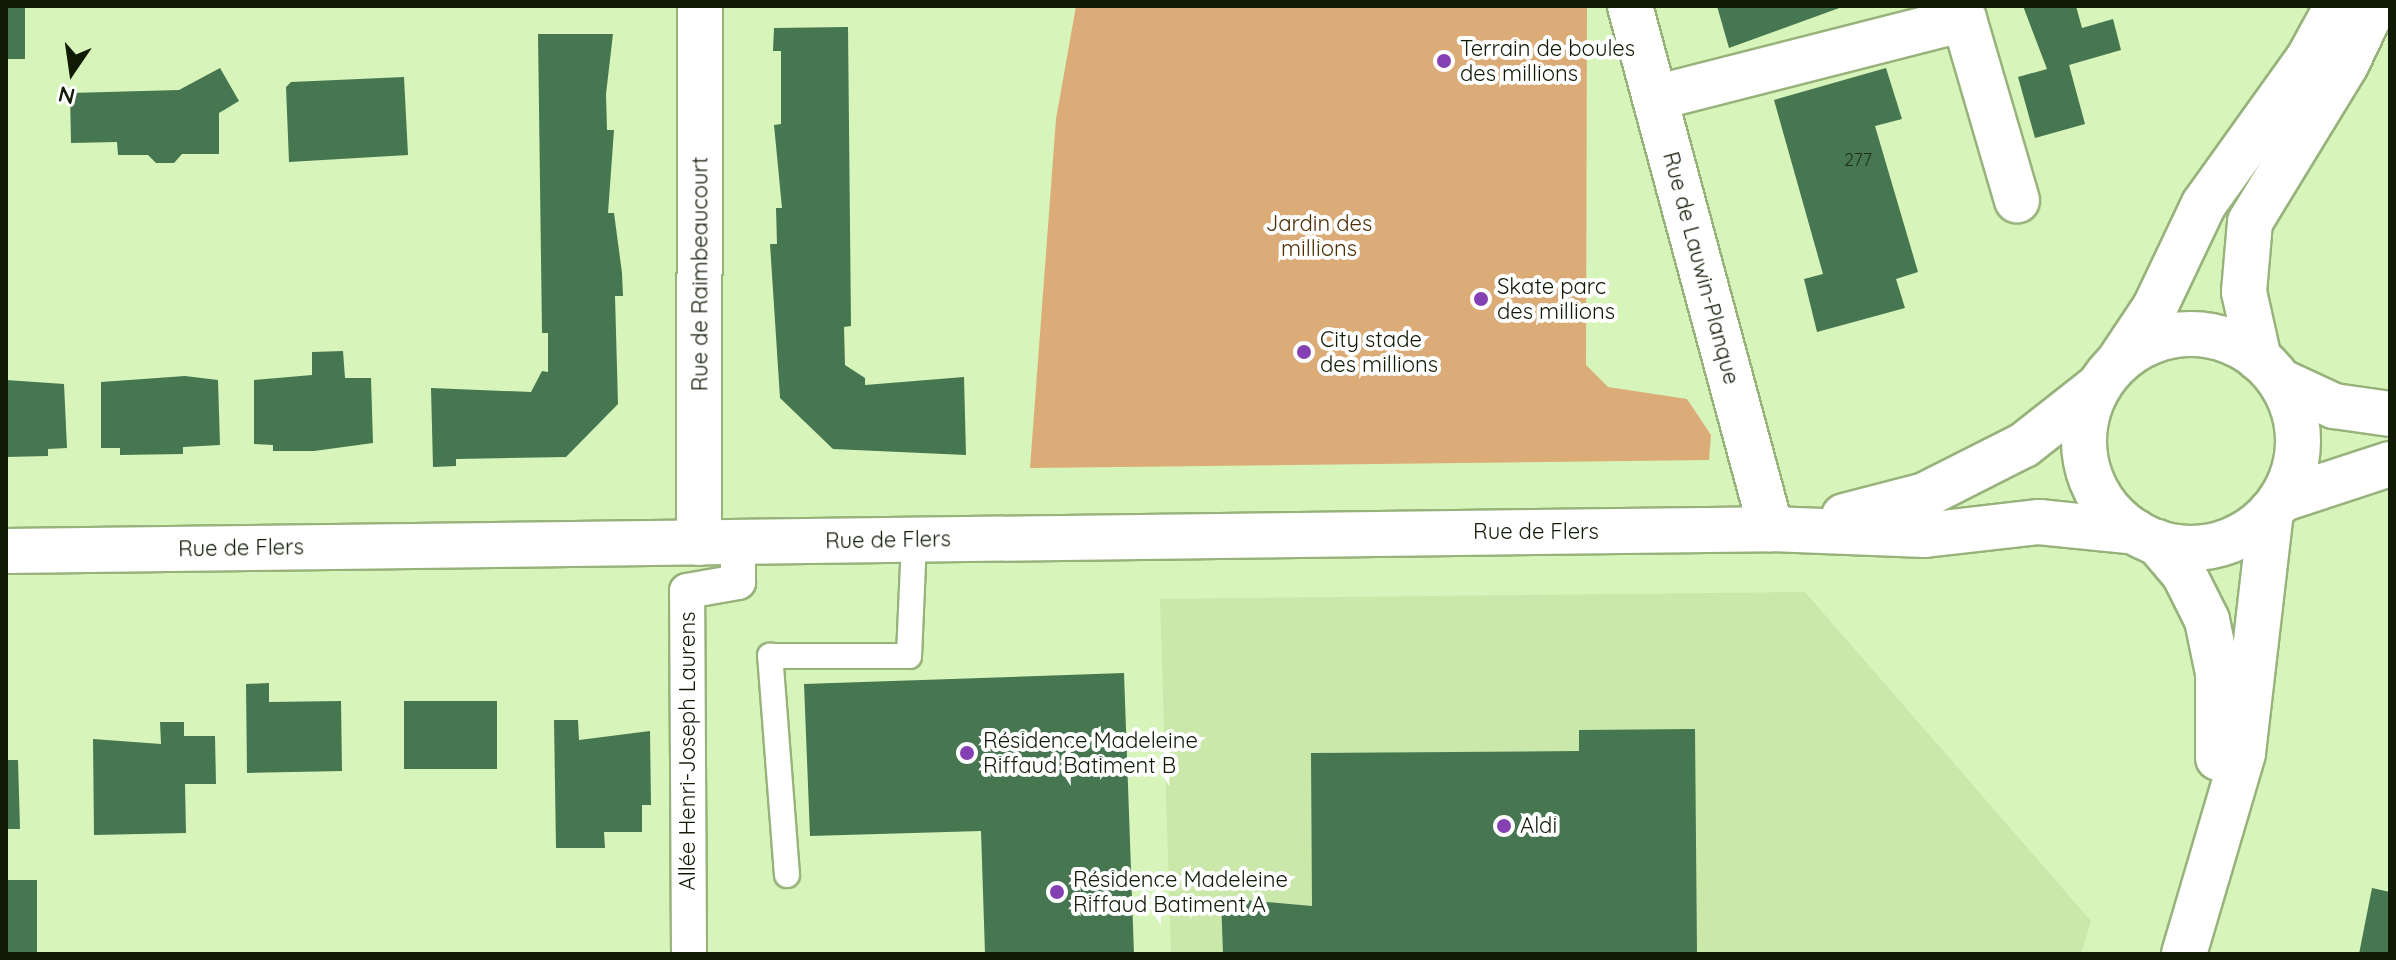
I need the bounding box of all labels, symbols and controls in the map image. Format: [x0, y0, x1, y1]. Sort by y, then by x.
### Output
north arrow [32, 32, 112, 112]
place label: Terrain de boules des millions [1460, 35, 1635, 86]
marker: Terrain de boules des millions [1435, 52, 1453, 70]
text: N [56, 80, 78, 111]
street label: Rue de Lauwin-Planque [1657, 149, 1745, 387]
house number: 277 [1844, 149, 1872, 171]
street label: Rue de Raimbeaucourt [687, 157, 713, 391]
park label: Jardin des millions [1266, 210, 1372, 262]
place label: Skate parc des millions [1497, 273, 1615, 324]
marker: Skate parc des millions [1472, 290, 1490, 308]
place label: City stade des millions [1320, 326, 1438, 378]
marker: City stade des millions [1295, 343, 1313, 361]
street label: Rue de Flers [1473, 519, 1599, 545]
street label: Rue de Flers [825, 526, 951, 554]
street label: Rue de Flers [178, 534, 304, 562]
street label: Allée Henri-Joseph Laurens [675, 612, 701, 890]
place label: Résidence Madeleine Riffaud Batiment B [983, 727, 1198, 778]
marker: Résidence Madeleine Riffaud Batiment B [958, 744, 976, 762]
place label: Aldi [1520, 813, 1557, 839]
marker: Aldi [1495, 817, 1513, 835]
place label: Résidence Madeleine Riffaud Batiment A [1073, 866, 1288, 918]
marker: Résidence Madeleine Riffaud Batiment A [1048, 883, 1066, 901]

